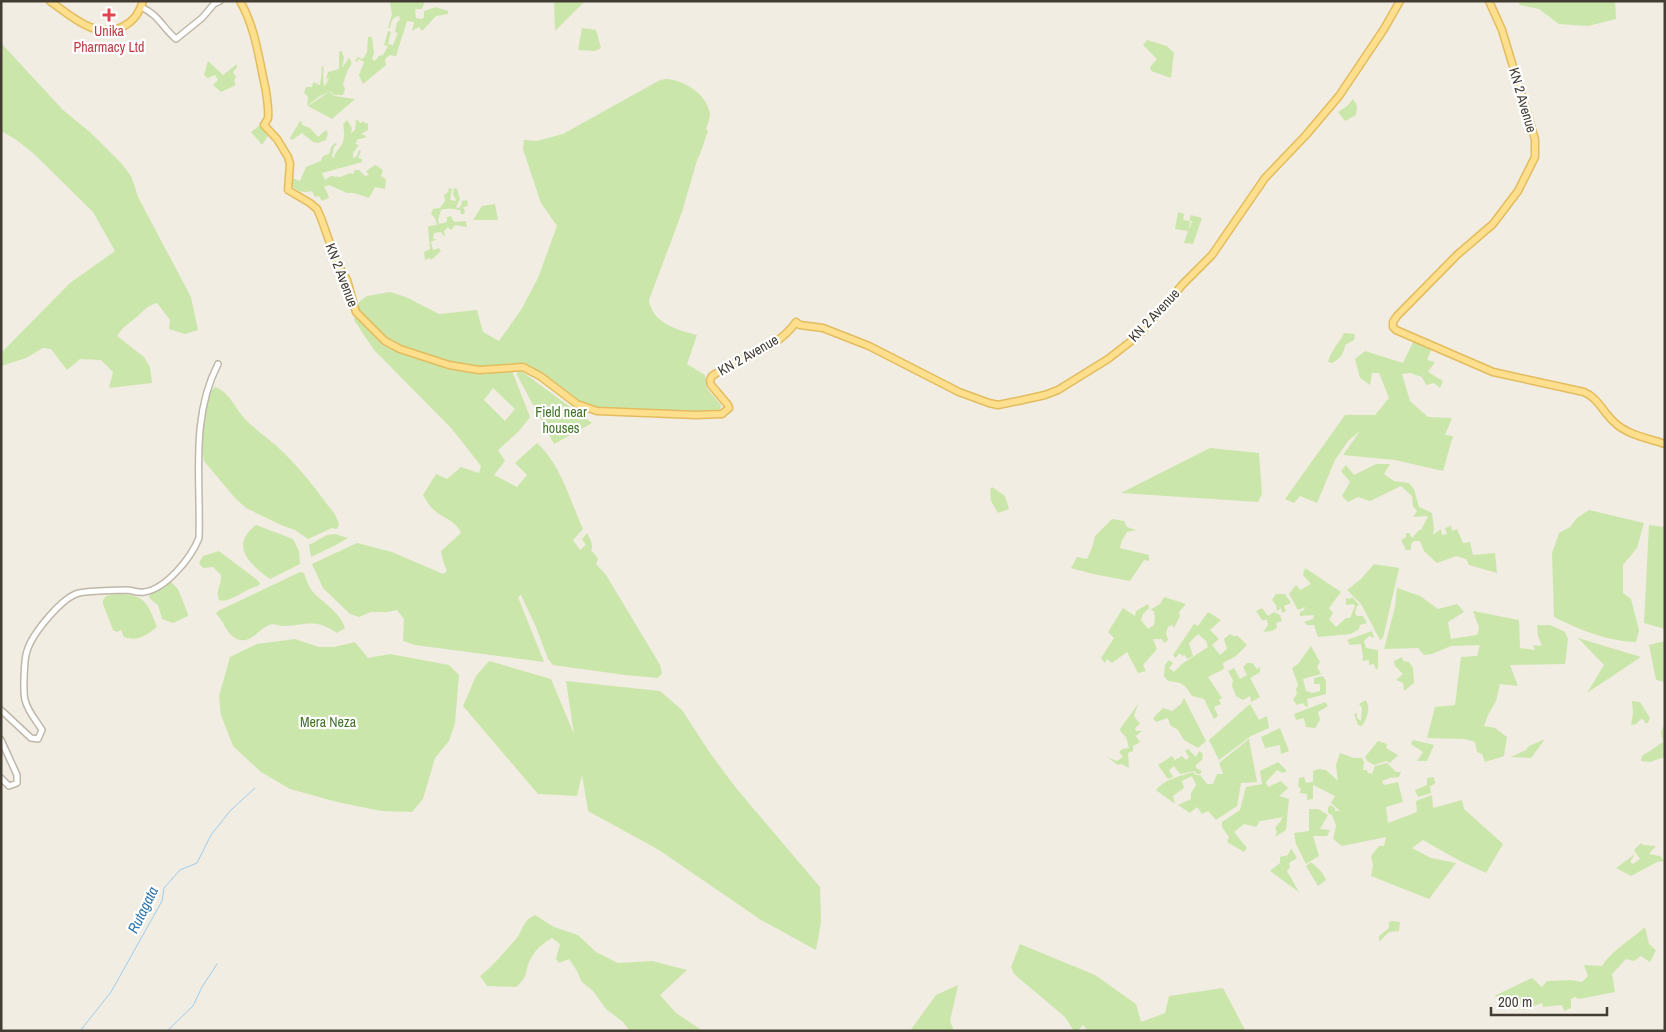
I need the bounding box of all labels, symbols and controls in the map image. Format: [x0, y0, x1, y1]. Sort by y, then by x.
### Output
marker: Unika Pharmacy Ltd [103, 9, 115, 21]
place label: Unika Pharmacy Ltd [74, 22, 144, 56]
street label: KN 2 Avenue [1505, 65, 1541, 135]
street label: KN 2 Avenue [322, 241, 362, 309]
street label: KN 2 Avenue [1125, 284, 1183, 346]
street label: KN 2 Avenue [715, 330, 781, 380]
park label: Field near houses [535, 403, 587, 437]
park label: Mera Neza [300, 713, 357, 731]
water label: Rutagata [122, 883, 163, 937]
scale bar [1491, 984, 1607, 1016]
text: 200 m [1498, 991, 1532, 1012]

